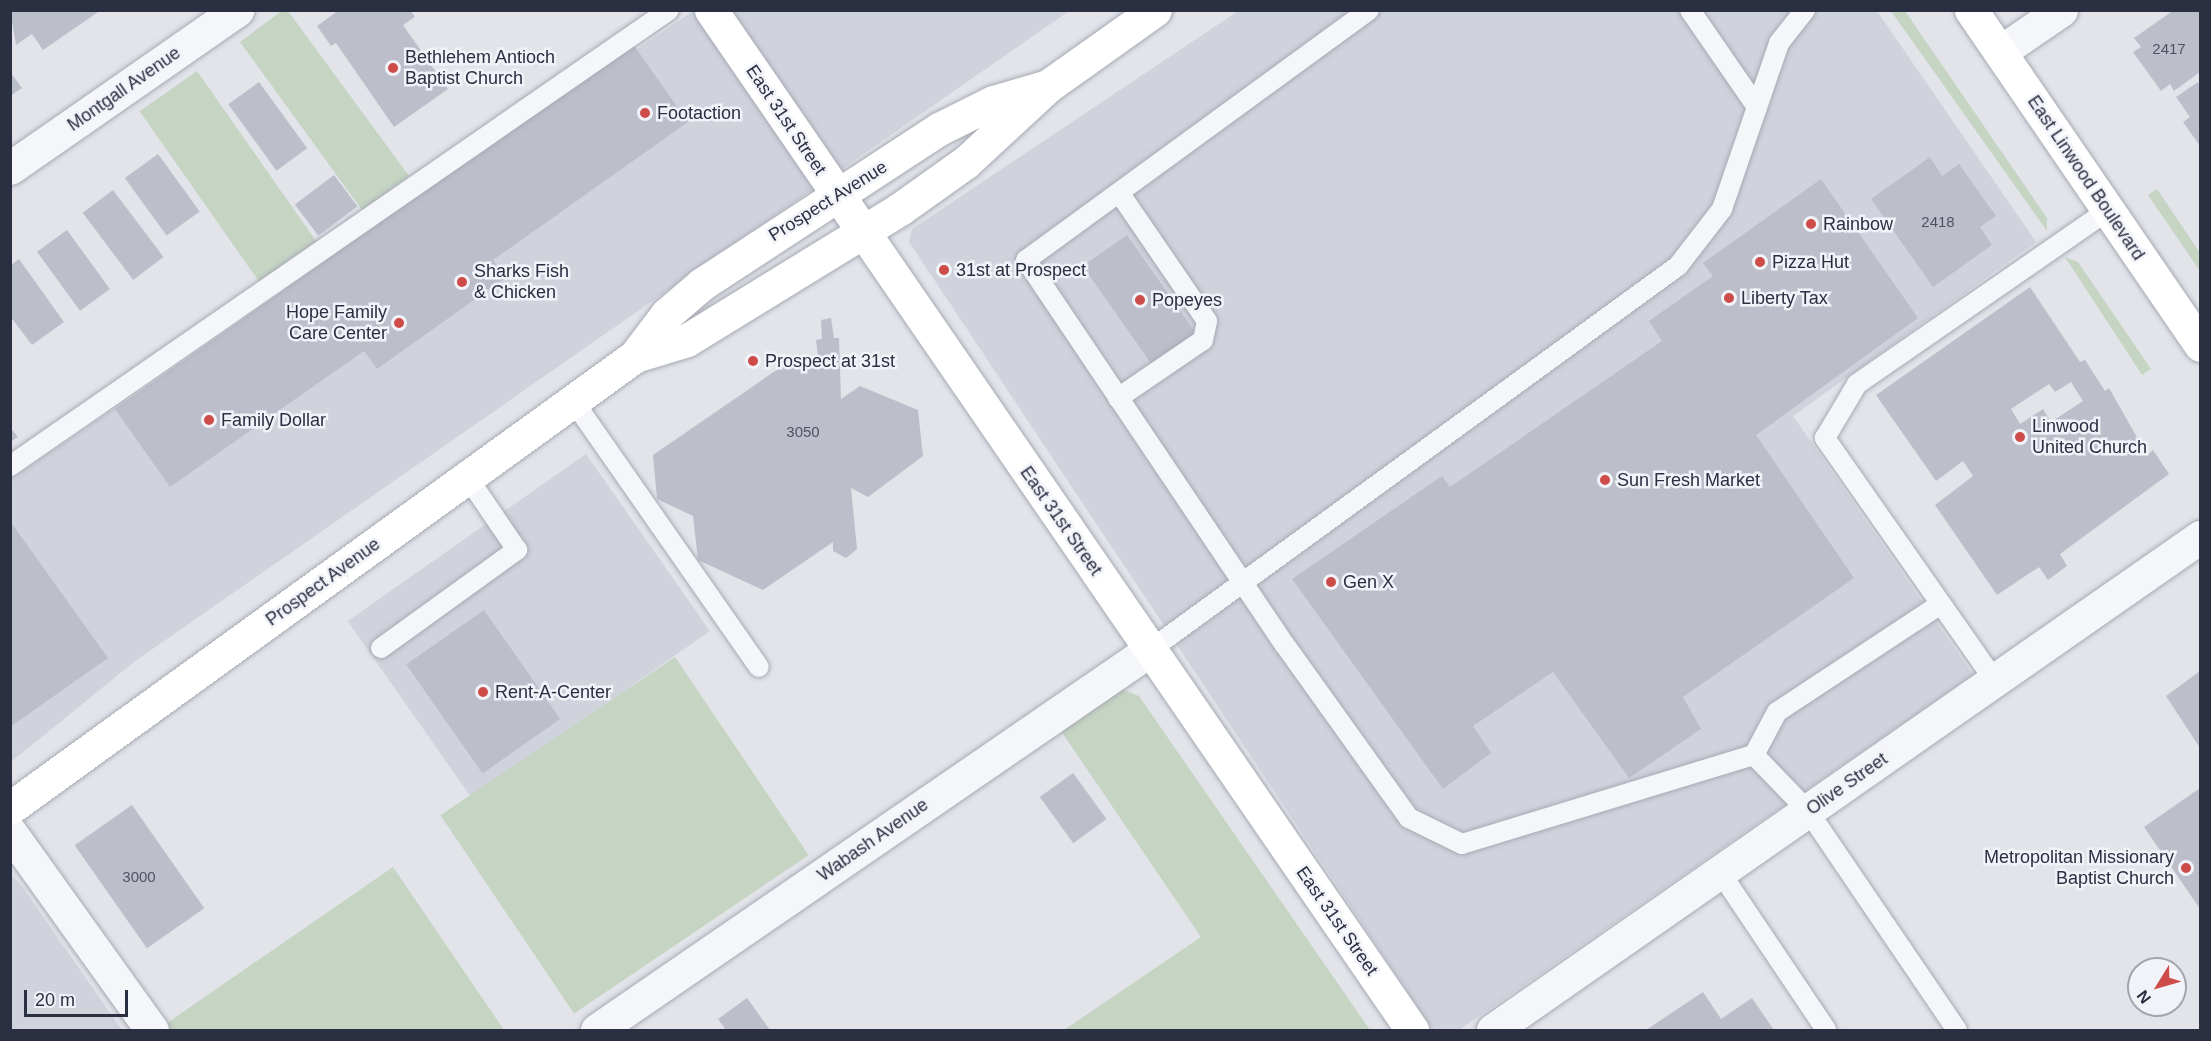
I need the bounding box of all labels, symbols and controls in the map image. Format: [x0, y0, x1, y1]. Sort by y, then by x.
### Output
house number: 2417 [2152, 40, 2186, 58]
street label: Montgall Avenue [63, 42, 185, 136]
place label: Bethlehem Antioch Baptist Church [405, 47, 556, 90]
marker: Bethlehem Antioch Baptist Church [386, 61, 400, 75]
street label: East 31st Street [741, 61, 831, 179]
street label: East Linwood Boulevard [2023, 91, 2149, 265]
place label: Footaction [657, 102, 741, 124]
marker: Footaction [638, 106, 652, 120]
street label: Prospect Avenue [764, 156, 892, 246]
place label: Rainbow [1823, 213, 1893, 235]
house number: 2418 [1921, 213, 1955, 231]
marker: Rainbow [1804, 217, 1818, 231]
place label: Pizza Hut [1772, 251, 1849, 273]
marker: Pizza Hut [1753, 255, 1767, 269]
place label: 31st at Prospect [956, 259, 1086, 281]
place label: Sharks Fish & Chicken [474, 261, 569, 304]
marker: 31st at Prospect [937, 263, 951, 277]
marker: Sharks Fish & Chicken [455, 275, 469, 289]
place label: Liberty Tax [1741, 287, 1828, 309]
place label: Popeyes [1152, 289, 1222, 311]
marker: Liberty Tax [1722, 291, 1736, 305]
marker: Popeyes [1133, 293, 1147, 307]
place label: Hope Family Care Center [286, 302, 387, 344]
marker: Hope Family Care Center [392, 316, 406, 330]
place label: Prospect at 31st [765, 350, 895, 372]
marker: Prospect at 31st [746, 354, 760, 368]
place label: Family Dollar [221, 409, 326, 431]
marker: Family Dollar [202, 413, 216, 427]
place label: Linwood United Church [2032, 416, 2147, 458]
house number: 3050 [786, 423, 820, 441]
marker: Linwood United Church [2013, 430, 2027, 444]
street label: East 31st Street [1015, 462, 1107, 580]
place label: Sun Fresh Market [1617, 469, 1760, 491]
marker: Sun Fresh Market [1598, 473, 1612, 487]
street label: Prospect Avenue [261, 533, 385, 631]
place label: Gen X [1343, 571, 1394, 593]
marker: Gen X [1324, 575, 1338, 589]
place label: Rent-A-Center [495, 681, 611, 703]
marker: Rent-A-Center [476, 685, 490, 699]
street label: Olive Street [1802, 748, 1892, 820]
street label: Wabash Avenue [813, 794, 933, 886]
place label: Metropolitan Missionary Baptist Church [1984, 847, 2174, 890]
marker: Metropolitan Missionary Baptist Church [2179, 861, 2193, 875]
street label: East 31st Street [1291, 862, 1383, 980]
house number: 3000 [122, 868, 156, 886]
north arrow [2127, 957, 2187, 1017]
scale bar [27, 978, 130, 1016]
text: N [2134, 987, 2154, 1007]
text: 20 m [35, 990, 75, 1010]

